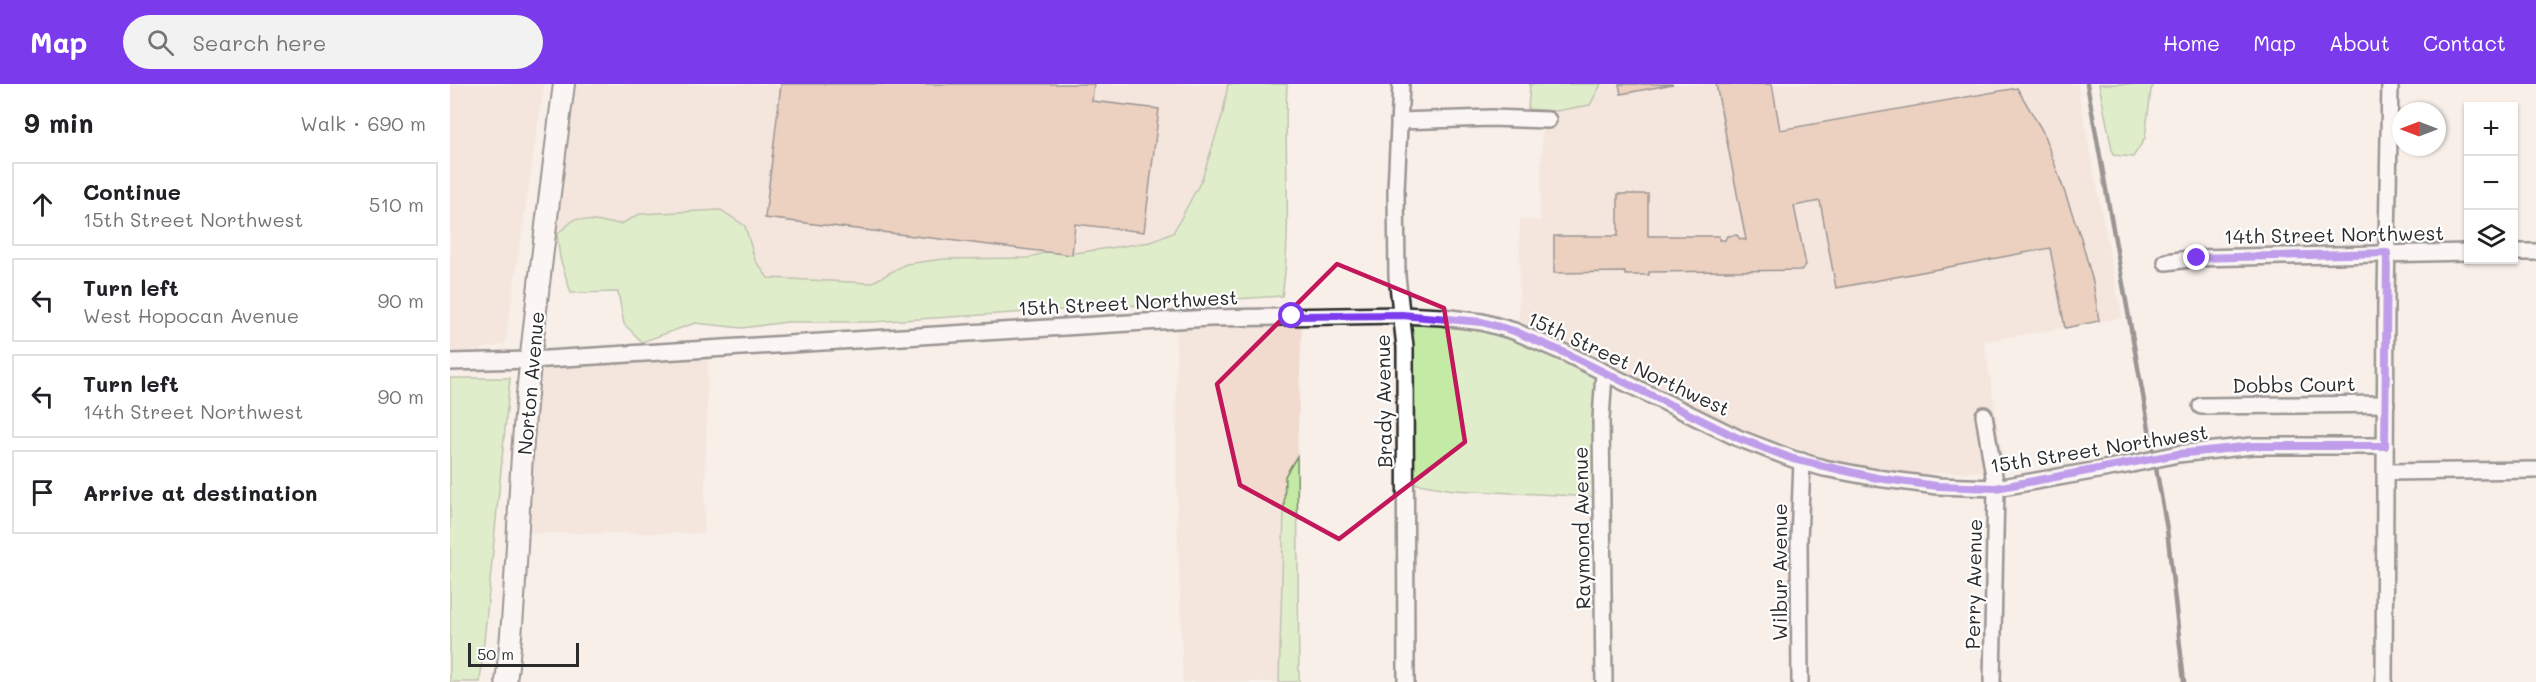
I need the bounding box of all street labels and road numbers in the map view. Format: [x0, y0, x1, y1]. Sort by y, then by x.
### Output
street label: 14th Street Northwest [2224, 219, 2444, 249]
street label: 15th Street Northwest [1017, 283, 1239, 321]
street label: 15th Street Northwest [1524, 305, 1734, 421]
street label: Norton Avenue [511, 310, 549, 456]
street label: Brady Avenue [1369, 334, 1397, 468]
street label: Dobbs Court [2232, 370, 2356, 398]
street label: 15th Street Northwest [1988, 418, 2210, 478]
street label: Raymond Avenue [1567, 446, 1595, 610]
street label: Wilbur Avenue [1766, 503, 1792, 641]
street label: Perry Avenue [1959, 518, 1987, 650]

